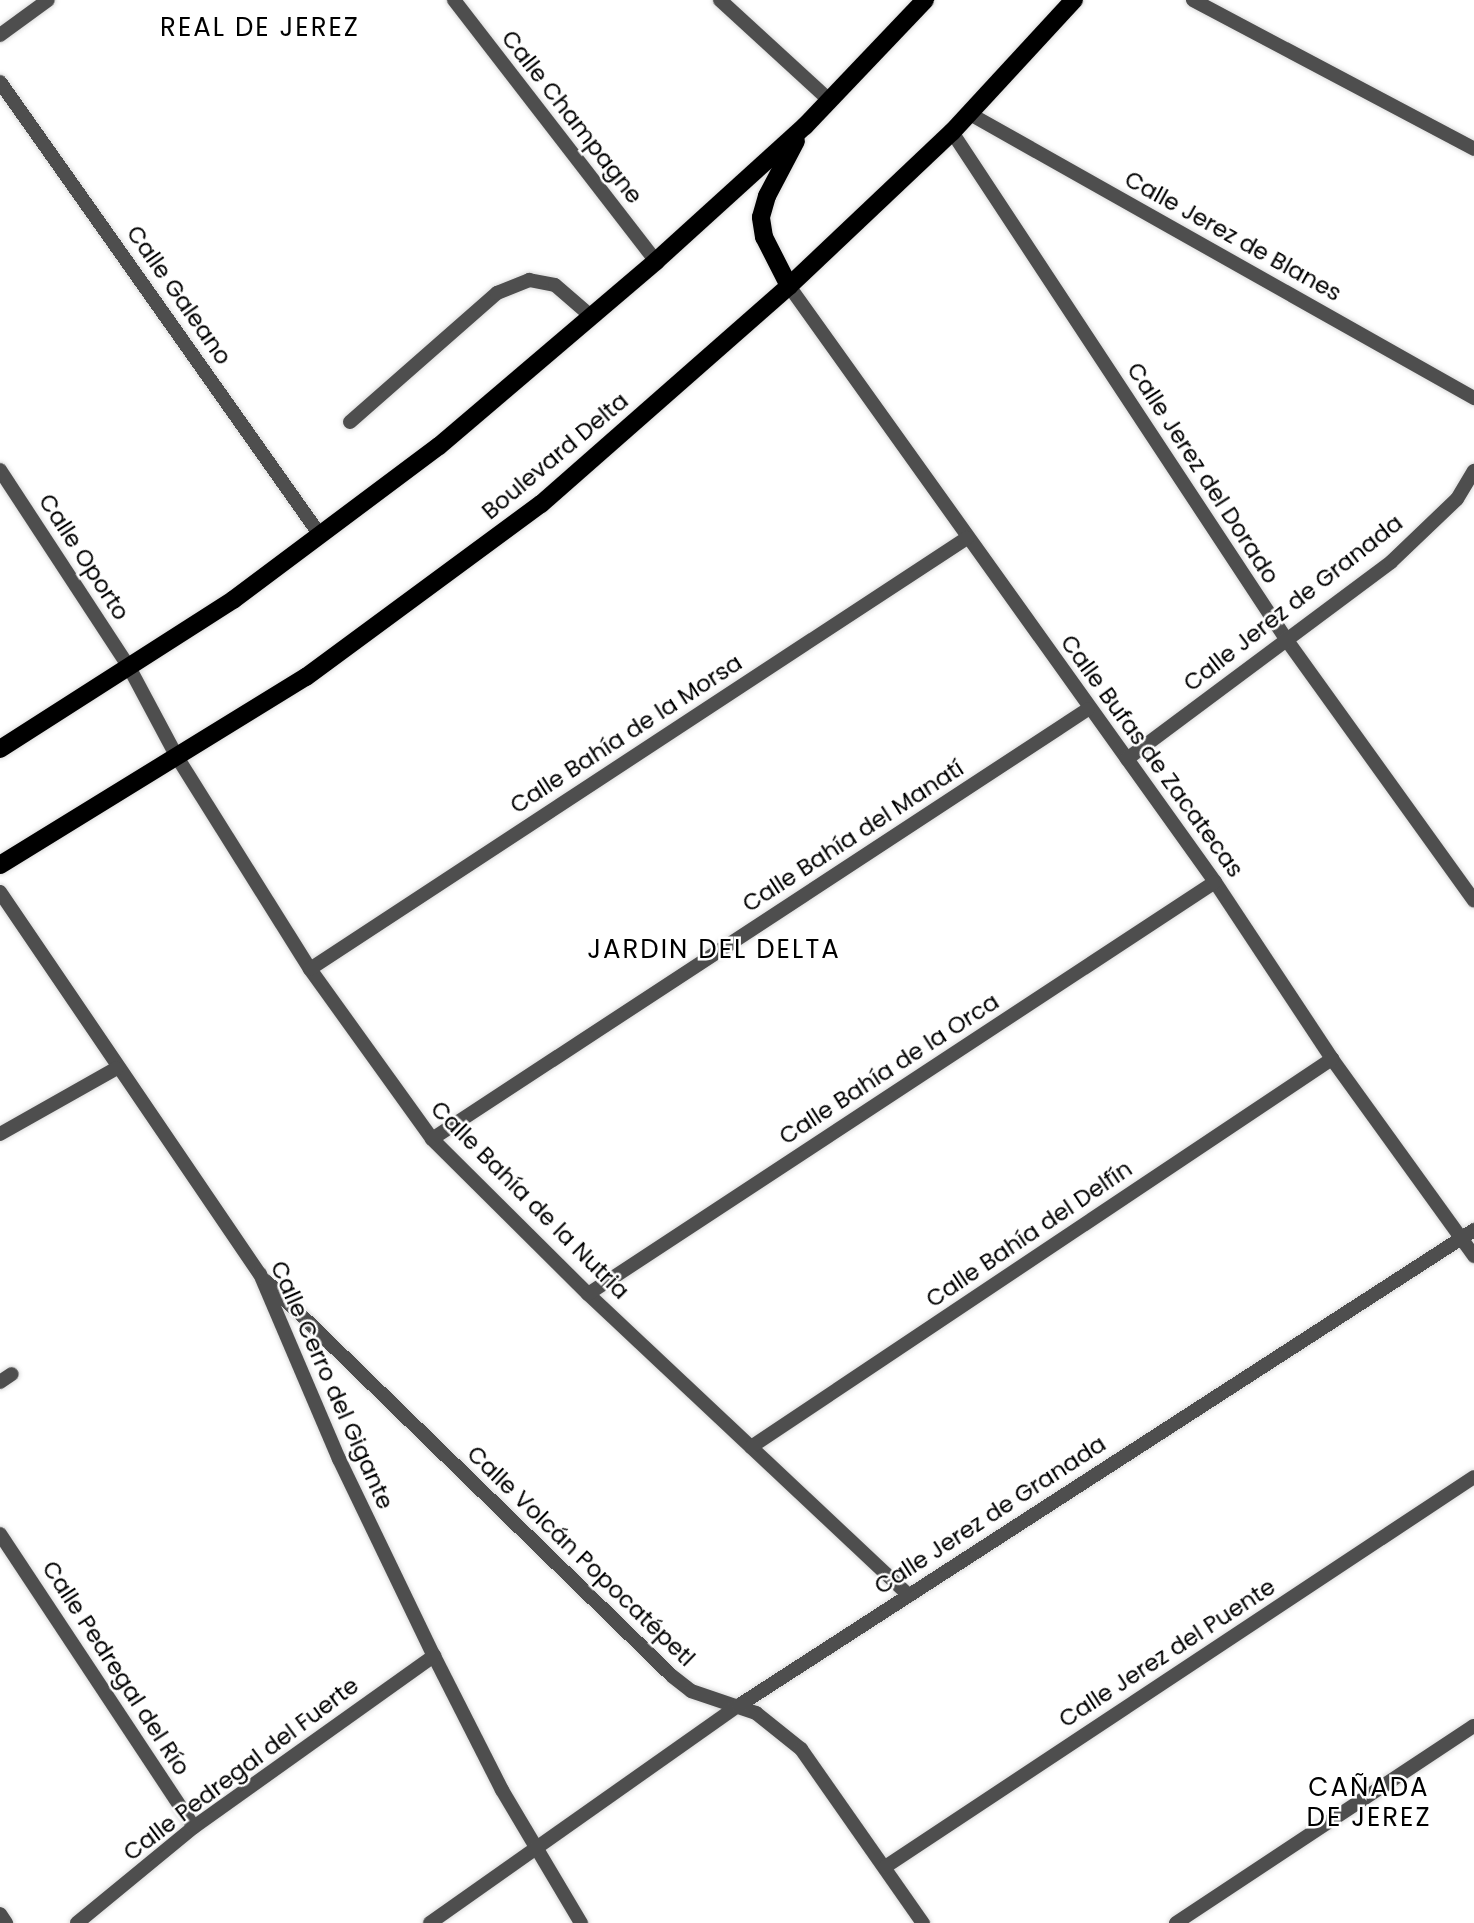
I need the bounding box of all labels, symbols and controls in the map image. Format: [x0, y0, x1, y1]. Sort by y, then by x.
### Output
district label: REAL DE JEREZ [162, 12, 358, 44]
street label: Calle Champagne [496, 25, 648, 209]
street label: Calle Jerez de Blanes [1120, 165, 1346, 307]
street label: Calle Galeano [121, 220, 237, 370]
street label: Calle Jerez del Dorado [1121, 357, 1285, 589]
street label: Boulevard Delta [476, 387, 634, 525]
street label: Calle Oporto [33, 489, 135, 625]
street label: Calle Jerez de Granada [1178, 509, 1408, 697]
street label: Calle Bufas de Zacatecas [1055, 629, 1249, 883]
street label: Calle Bahía de la Morsa [505, 649, 747, 819]
street label: Calle Bahía del Manatí [737, 754, 969, 918]
district label: JARDIN DEL DELTA [589, 934, 839, 966]
street label: Calle Bahía de la Orca [774, 988, 1004, 1150]
street label: Calle Bahía de la Nutria [425, 1095, 635, 1305]
street label: Calle Bahía del Delfín [921, 1155, 1137, 1313]
street label: Calle Cerro del Gigante [265, 1257, 399, 1513]
street label: Calle Jerez de Granada [869, 1430, 1111, 1600]
street label: Calle Volcán Popocatépetl [461, 1440, 701, 1672]
street label: Calle Pedregal del Río [36, 1556, 196, 1780]
street label: Calle Jerez del Puente [1054, 1573, 1280, 1733]
street label: Calle Pedregal del Fuerte [118, 1672, 364, 1866]
district label: CAÑADA DE JEREZ [1308, 1772, 1430, 1834]

